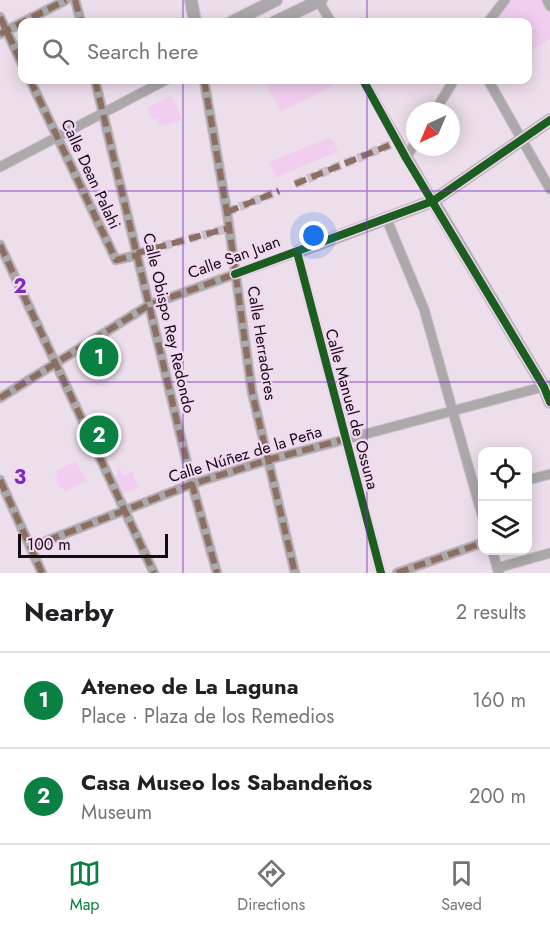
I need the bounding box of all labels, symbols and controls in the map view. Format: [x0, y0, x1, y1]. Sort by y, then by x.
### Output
search box [18, 18, 532, 84]
icon: search [39, 35, 72, 68]
text: Search here [87, 35, 198, 67]
north arrow [406, 102, 460, 156]
street label: Calle Dean Palahi [55, 115, 127, 233]
your location [299, 221, 328, 250]
street label: Calle San Juan [184, 230, 284, 284]
street label: Calle Obispo Rey Redondo [137, 231, 201, 416]
text: 2 [13, 272, 27, 301]
street label: Calle Herradores [242, 284, 282, 402]
street label: Calle Manuel de Ossuna [319, 326, 385, 492]
pin: 1 [80, 334, 118, 380]
pin: 2 [80, 412, 118, 458]
street label: Calle Núñez de la Peña [165, 420, 325, 488]
map controls [478, 447, 532, 555]
button: locate [478, 447, 532, 501]
text: 3 [14, 463, 26, 492]
button: layers [478, 501, 532, 555]
scale bar [18, 531, 168, 558]
text: 100 m [27, 533, 71, 556]
text: Nearby [24, 593, 113, 631]
text: 2 results [456, 598, 526, 627]
text: Ateneo de La Laguna [81, 670, 299, 702]
text: 1 [38, 686, 49, 715]
text: 160 m [472, 686, 526, 715]
text: Place · Plaza de los Remedios [81, 702, 334, 731]
text: Casa Museo los Sabandeños [81, 766, 372, 798]
text: 2 [37, 782, 50, 811]
text: 200 m [469, 782, 526, 811]
text: Museum [81, 798, 152, 827]
tab: Map [68, 857, 101, 916]
tab: Directions [237, 857, 305, 916]
tab: Saved [441, 857, 482, 916]

